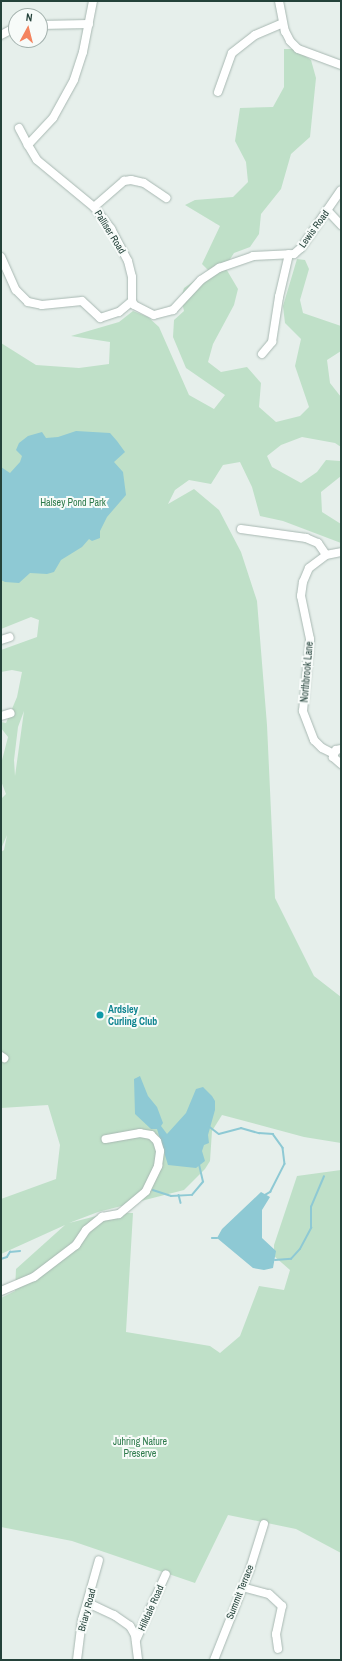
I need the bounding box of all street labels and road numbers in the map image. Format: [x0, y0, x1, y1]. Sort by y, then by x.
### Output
street label: Palliser Road [92, 208, 128, 256]
street label: Lewis Road [296, 208, 332, 250]
street label: Northbrook Lane [298, 641, 316, 703]
street label: Summit Terrace [224, 1563, 256, 1621]
street label: Hilldale Road [136, 1583, 166, 1633]
street label: Briary Road [76, 1587, 98, 1633]

